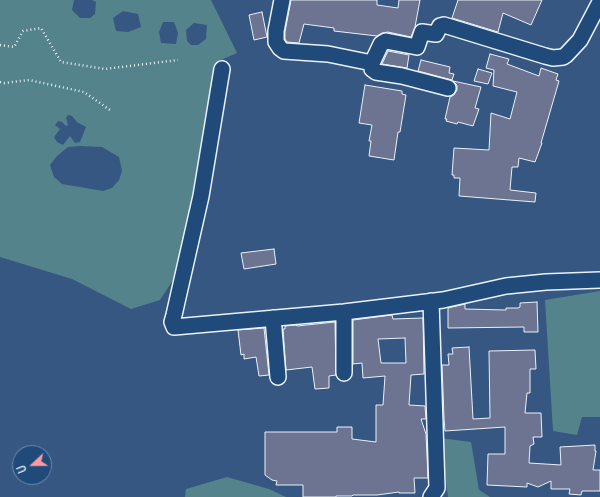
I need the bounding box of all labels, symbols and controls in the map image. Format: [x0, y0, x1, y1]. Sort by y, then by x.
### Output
north arrow [12, 445, 52, 485]
text: U [14, 463, 30, 475]

